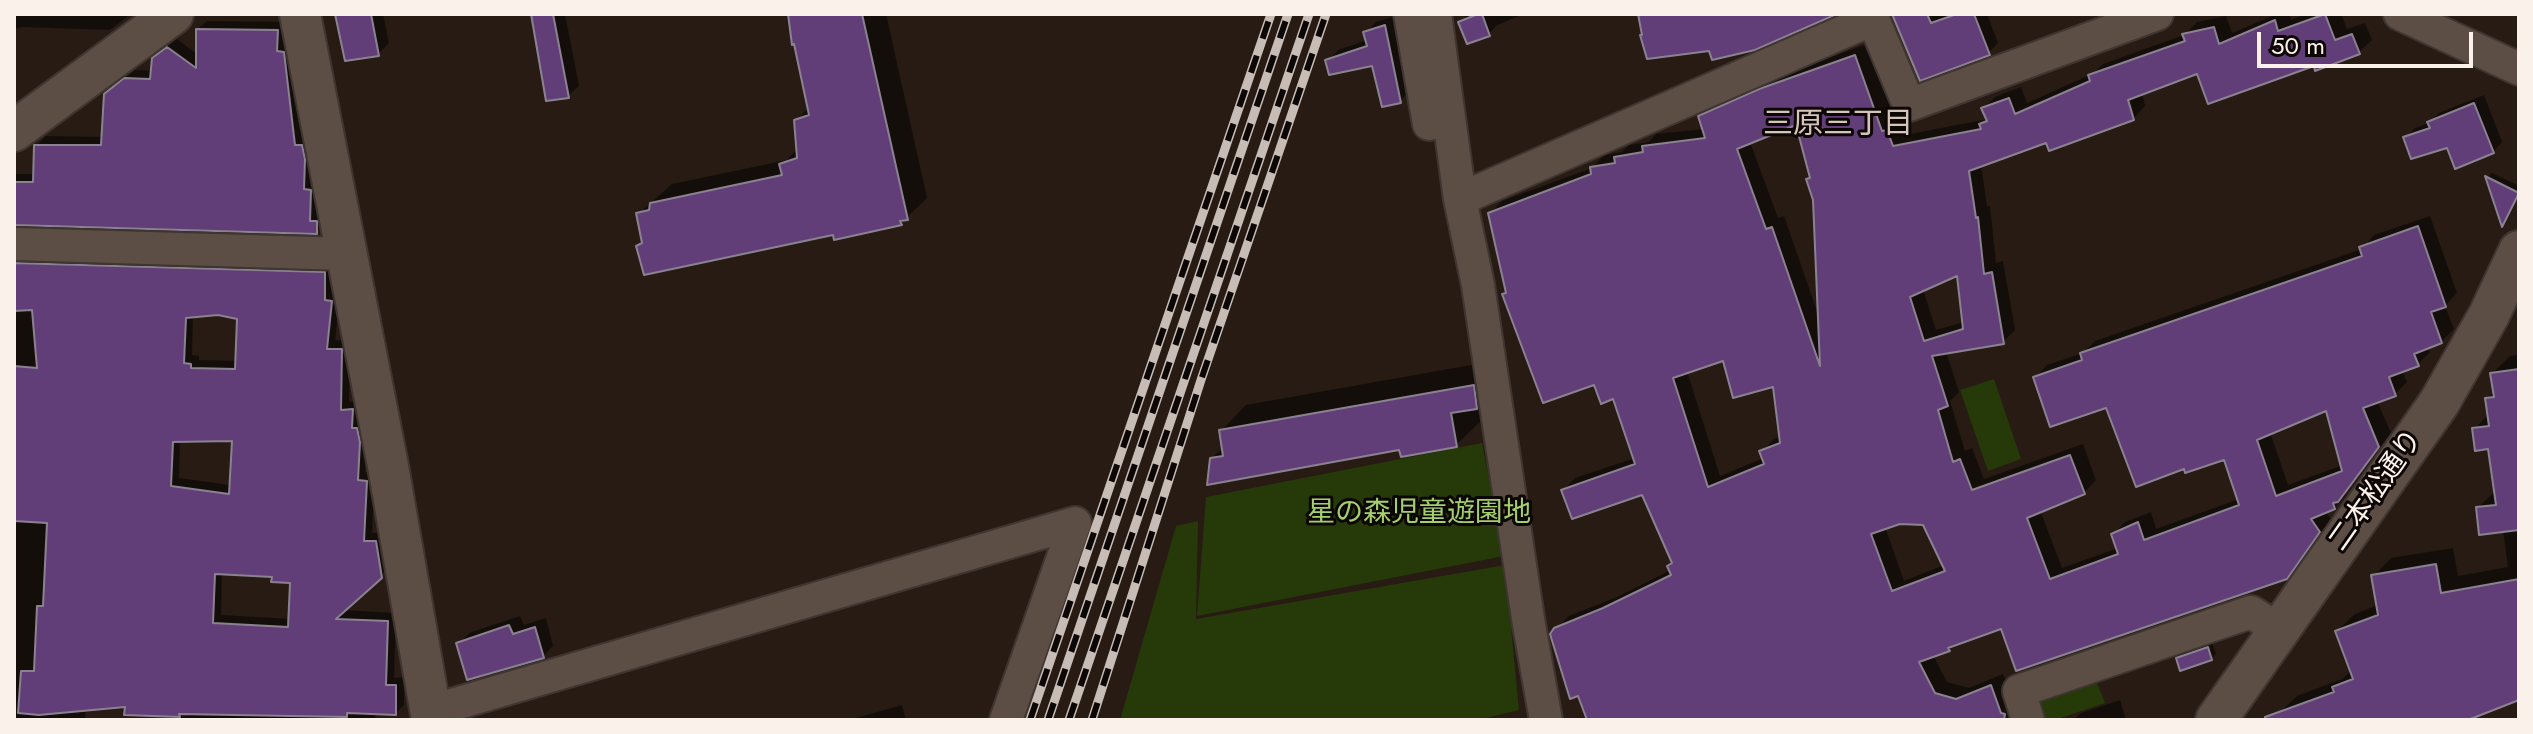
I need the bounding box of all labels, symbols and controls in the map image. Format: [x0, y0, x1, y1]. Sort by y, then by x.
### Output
scale bar [2261, 16, 2477, 66]
text: 50 m [2271, 28, 2325, 63]
district label: 三原三丁目 [1763, 108, 1913, 144]
street label: 二本松通り [2323, 424, 2431, 558]
park label: 星の森児童遊園地 [1307, 497, 1531, 531]

